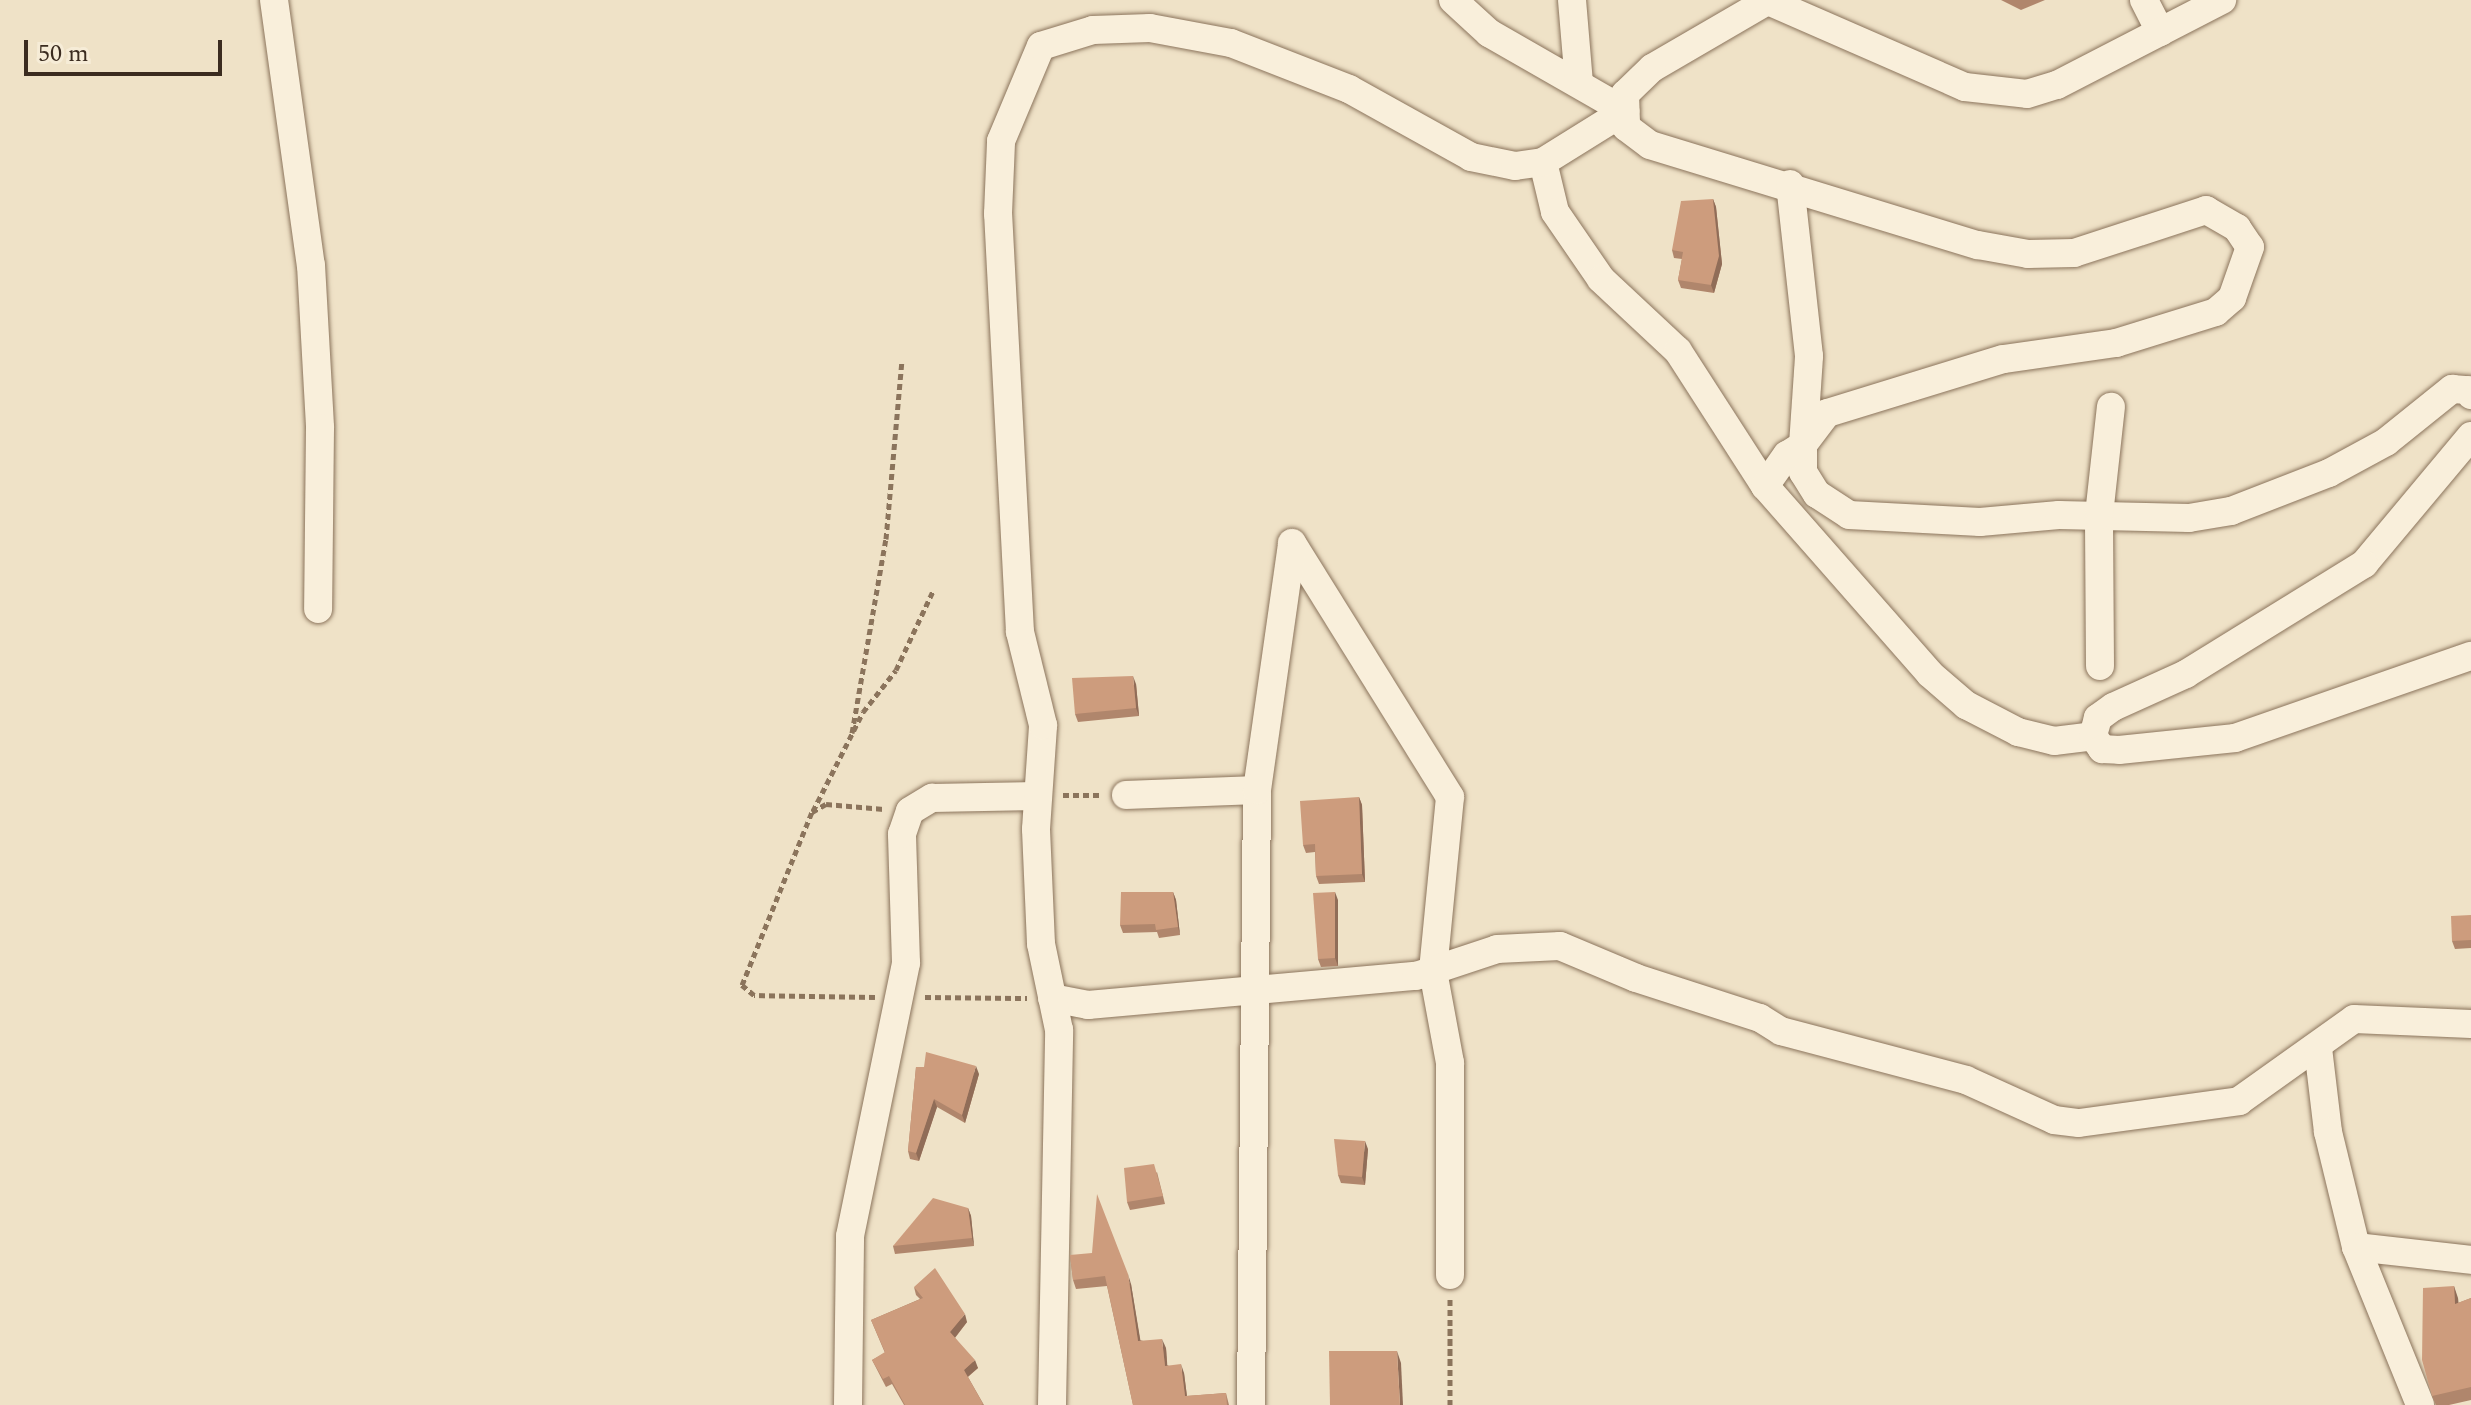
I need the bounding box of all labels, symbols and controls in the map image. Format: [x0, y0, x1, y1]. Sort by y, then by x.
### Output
scale bar [28, 24, 226, 74]
text: 50 m [38, 36, 89, 72]

